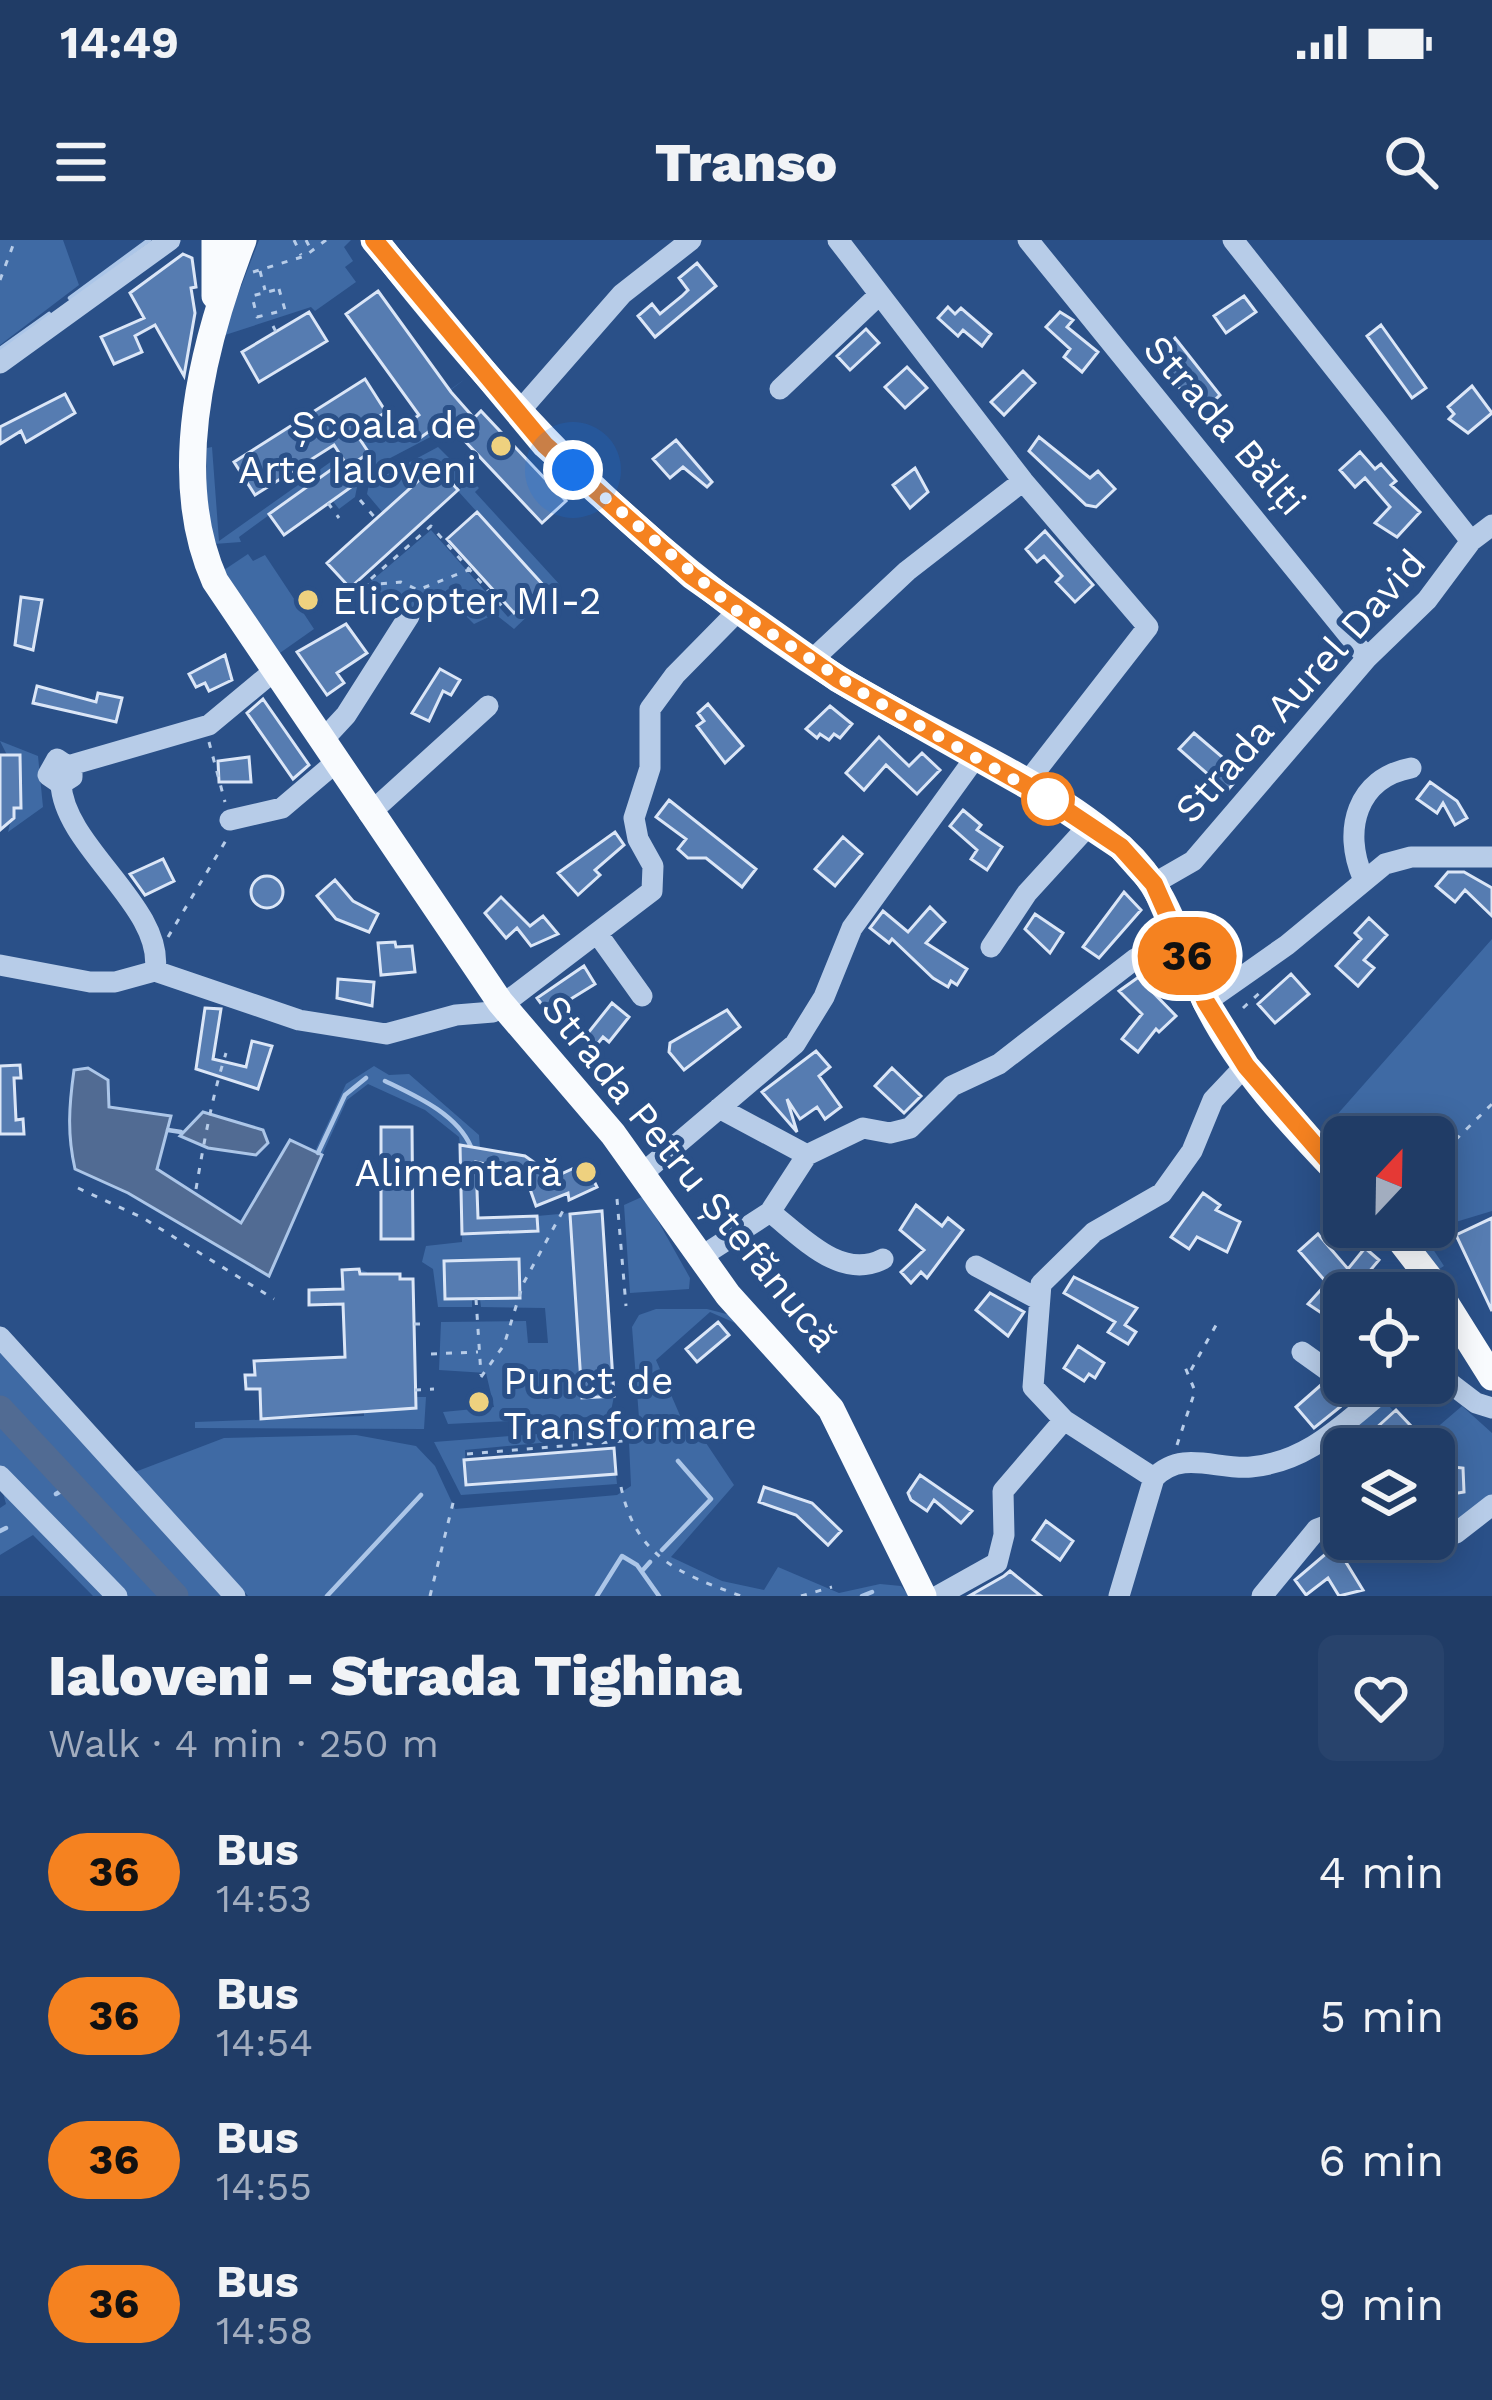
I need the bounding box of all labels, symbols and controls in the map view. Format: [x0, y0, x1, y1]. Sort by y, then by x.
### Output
text: 14:49 [60, 16, 179, 69]
icon: menu [48, 129, 114, 195]
icon: search [1378, 129, 1444, 195]
text: Transo [655, 131, 837, 194]
street label: Strada Bălți [1135, 326, 1315, 524]
place label: Școala de Arte Ialoveni [238, 402, 477, 492]
marker: Școala de Arte Ialoveni [488, 433, 514, 459]
your location [543, 440, 603, 500]
street label: Strada Aurel David [1166, 540, 1434, 832]
place label: Elicopter MI-2 [332, 578, 602, 623]
marker: Elicopter MI-2 [295, 587, 321, 613]
unlabelled marker [1023, 774, 1073, 824]
line badge: 36 [1133, 917, 1241, 995]
text: 36 [1162, 931, 1212, 980]
street label: Strada Petru Ștefănucă [533, 986, 847, 1360]
north arrow [1323, 1116, 1455, 1248]
map controls [1323, 1116, 1455, 1560]
place label: Alimentară [355, 1150, 562, 1195]
marker: Alimentară [573, 1159, 599, 1185]
button: locate [1323, 1272, 1455, 1404]
place label: Punct de Transformare [503, 1358, 757, 1448]
marker: Punct de Transformare [466, 1389, 492, 1415]
button: layers [1323, 1428, 1455, 1560]
button: heart [1318, 1635, 1444, 1761]
text: Ialoveni - Strada Tighina [48, 1642, 742, 1709]
text: Walk · 4 min · 250 m [48, 1721, 439, 1766]
text: Bus [216, 1823, 299, 1876]
text: 4 min [1318, 1846, 1444, 1899]
text: 36 [89, 1847, 139, 1896]
text: 14:53 [216, 1876, 312, 1921]
text: Bus [216, 1967, 299, 2020]
text: 5 min [1320, 1990, 1444, 2043]
text: 36 [89, 1991, 139, 2040]
text: 14:54 [216, 2020, 313, 2065]
text: Bus [216, 2111, 299, 2164]
text: 6 min [1319, 2134, 1444, 2187]
text: 36 [89, 2135, 139, 2184]
text: 14:55 [216, 2164, 312, 2209]
text: Bus [216, 2255, 299, 2308]
text: 9 min [1318, 2278, 1444, 2331]
text: 36 [89, 2279, 139, 2328]
text: 14:58 [216, 2308, 313, 2353]

